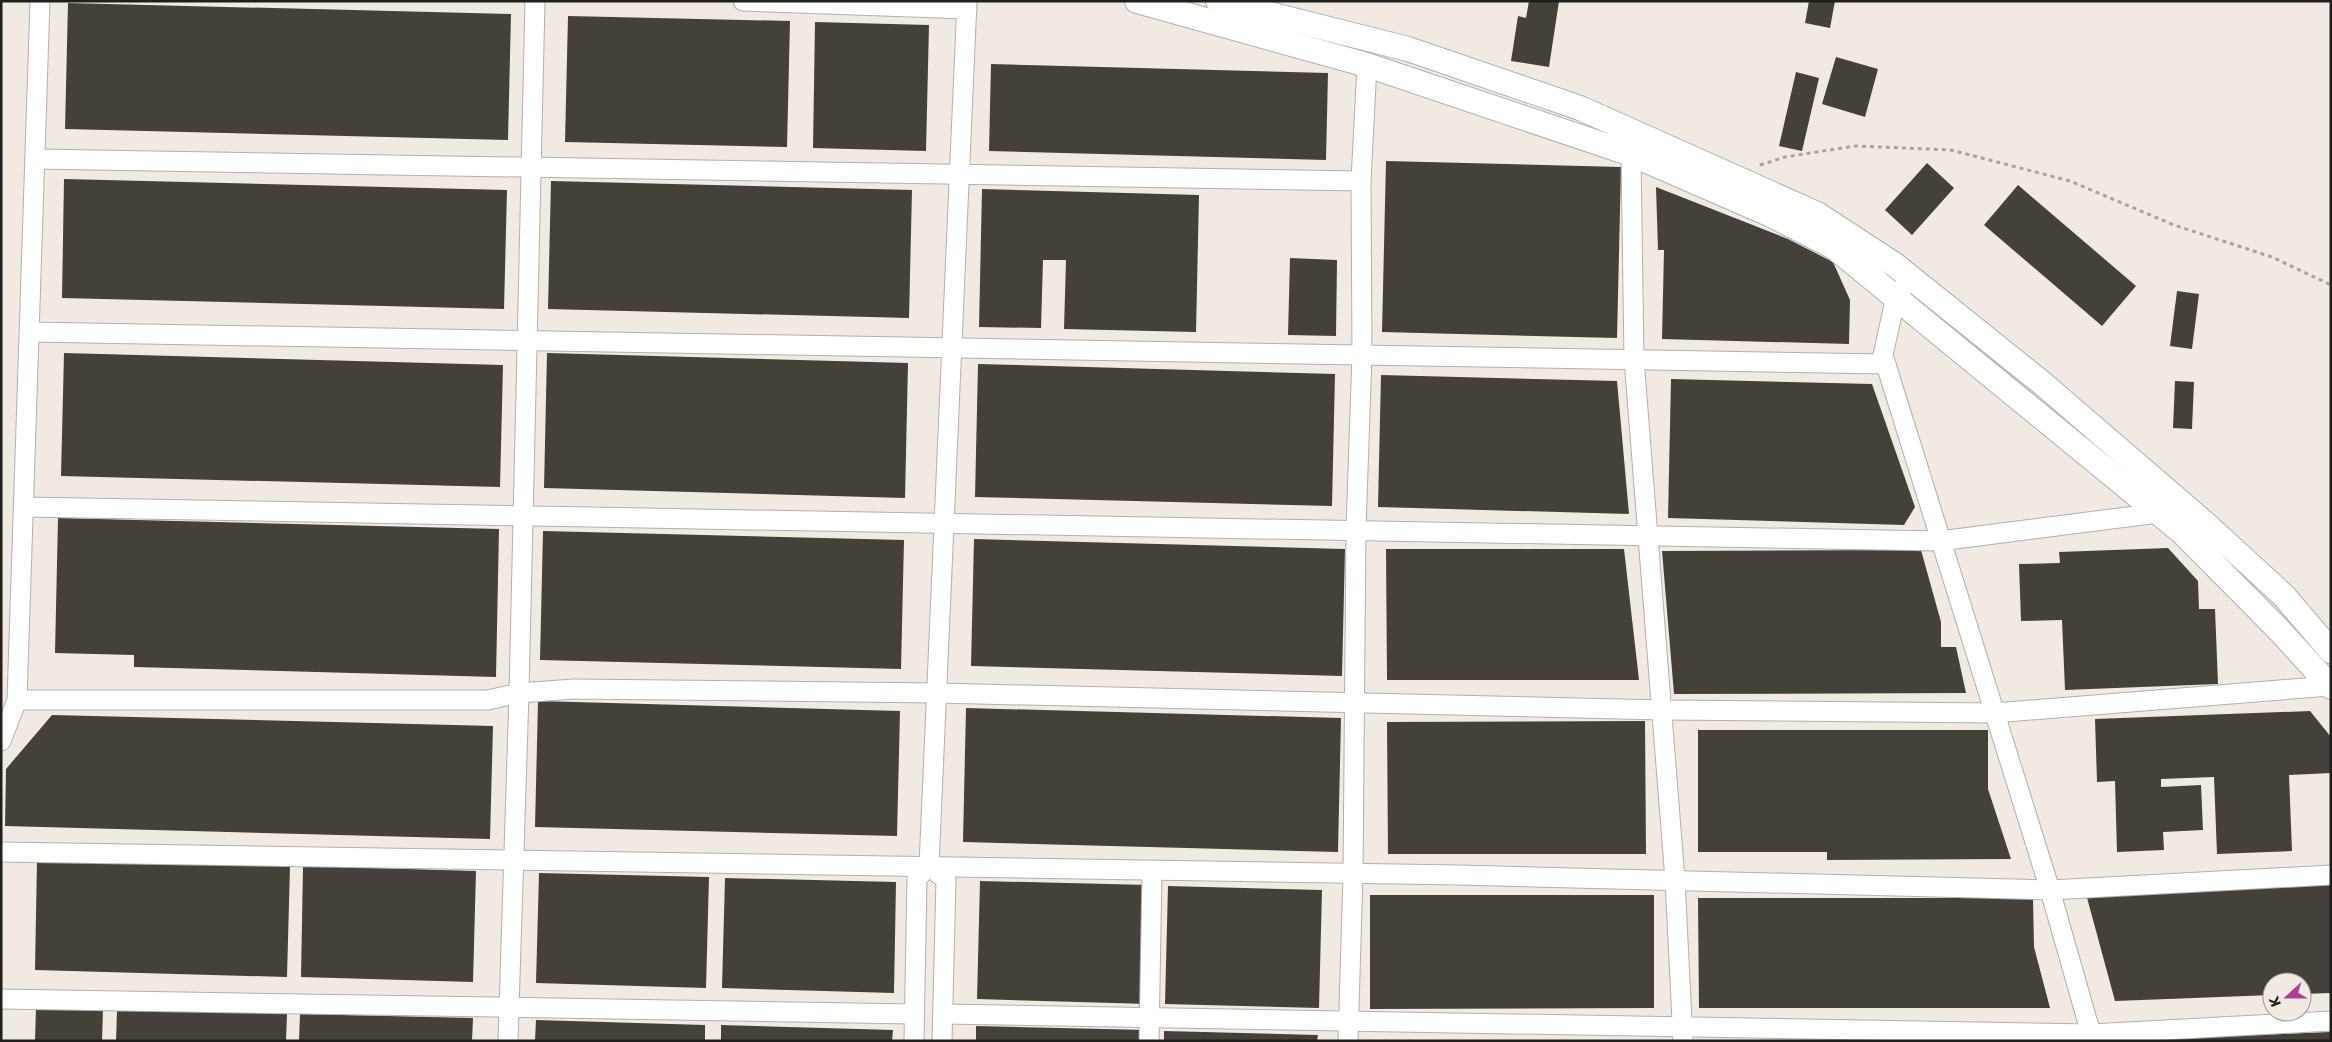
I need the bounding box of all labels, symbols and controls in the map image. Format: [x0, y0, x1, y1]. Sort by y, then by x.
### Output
north arrow [2262, 972, 2312, 1022]
text: K [2264, 993, 2286, 1010]

